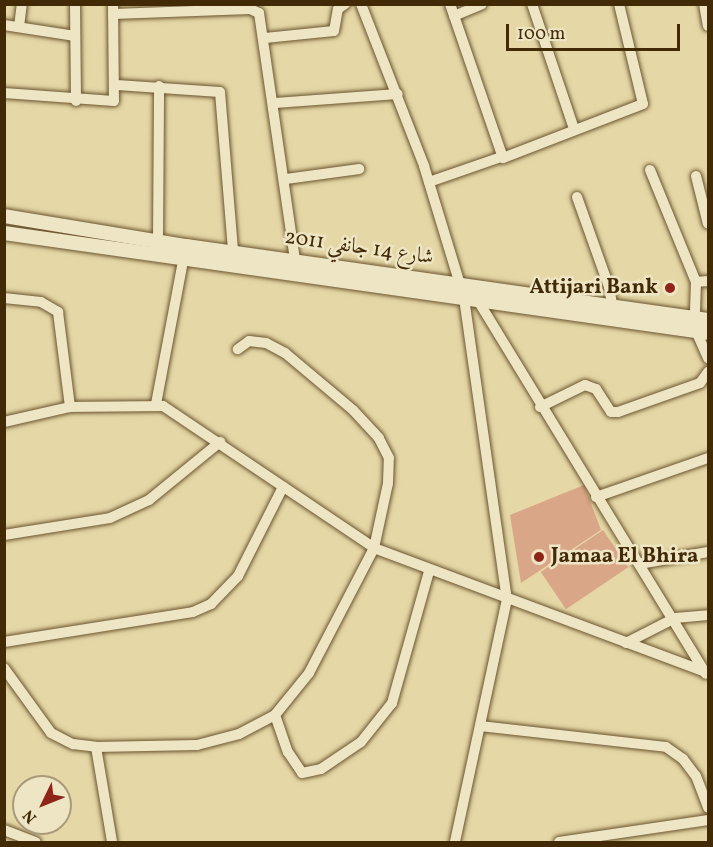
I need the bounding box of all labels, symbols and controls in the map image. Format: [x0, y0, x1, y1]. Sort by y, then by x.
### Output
scale bar [509, 12, 683, 50]
text: 100 m [517, 22, 566, 47]
street label: شارع 14 جانفي 2011 [283, 225, 435, 271]
place label: Attijari Bank [529, 275, 658, 301]
marker: Attijari Bank [663, 281, 677, 295]
place label: Jamaa El Bhira [551, 544, 699, 570]
marker: Jamaa El Bhira [532, 550, 546, 564]
north arrow [12, 775, 72, 835]
text: N [18, 804, 42, 828]

